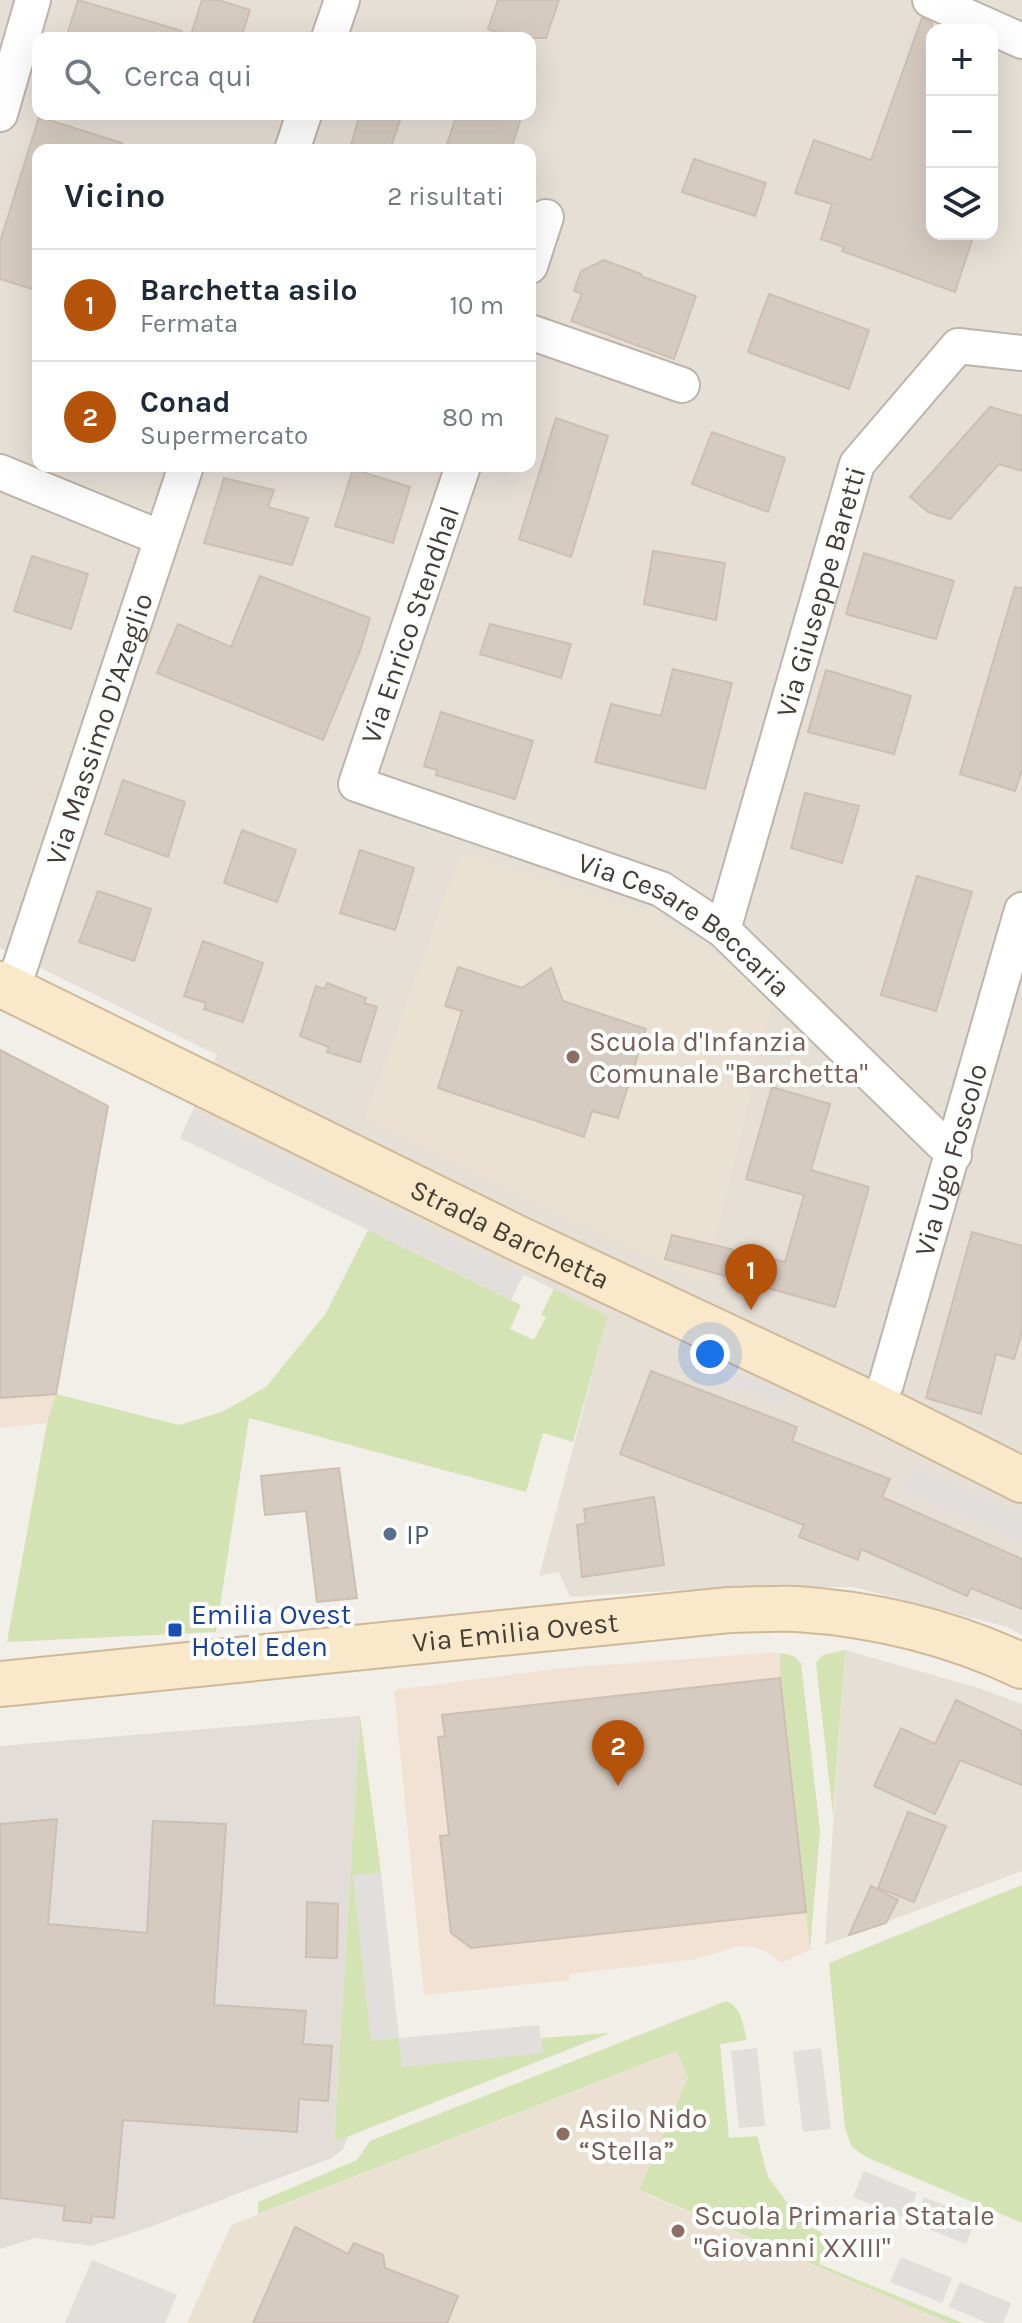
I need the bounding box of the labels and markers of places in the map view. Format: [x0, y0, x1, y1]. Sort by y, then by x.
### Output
place label: Scuola d'Infanzia Comunale "Barchetta" [589, 1025, 868, 1090]
marker: Scuola d'Infanzia Comunale "Barchetta" [564, 1048, 582, 1066]
pin: 1 [725, 1244, 777, 1310]
place label: IP [406, 1518, 429, 1551]
marker: IP [381, 1525, 399, 1543]
place label: Emilia Ovest Hotel Eden [191, 1598, 351, 1663]
marker: Emilia Ovest Hotel Eden [166, 1621, 184, 1639]
pin: 2 [592, 1720, 644, 1786]
place label: Asilo Nido “Stella” [579, 2102, 707, 2167]
marker: Asilo Nido “Stella” [554, 2125, 572, 2143]
place label: Scuola Primaria Statale "Giovanni XXIII" [694, 2199, 995, 2264]
marker: Scuola Primaria Statale "Giovanni XXIII" [669, 2222, 687, 2240]

